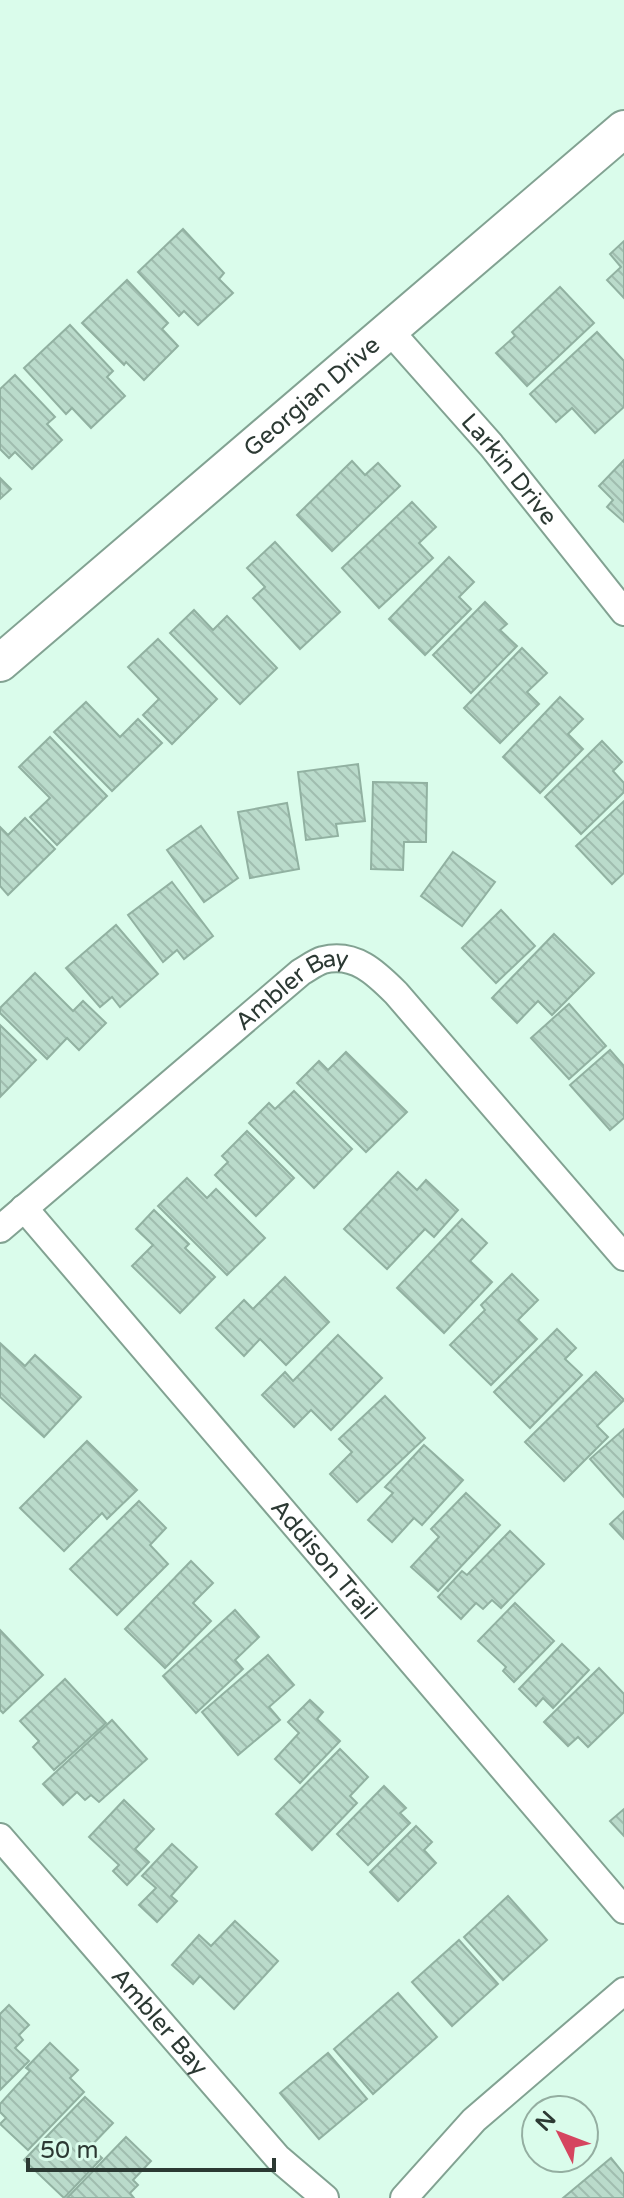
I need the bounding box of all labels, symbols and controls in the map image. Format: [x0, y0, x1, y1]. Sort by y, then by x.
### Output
street label: Georgian Drive [238, 330, 385, 463]
street label: Larkin Drive [455, 407, 563, 531]
street label: Ambler Bay [229, 943, 350, 1036]
street label: Addison Trail [265, 1493, 384, 1625]
street label: Ambler Bay [105, 1962, 214, 2081]
north arrow [520, 2094, 600, 2174]
text: N [530, 2106, 561, 2137]
scale bar [28, 2122, 274, 2172]
text: 50 m [40, 2136, 98, 2165]

